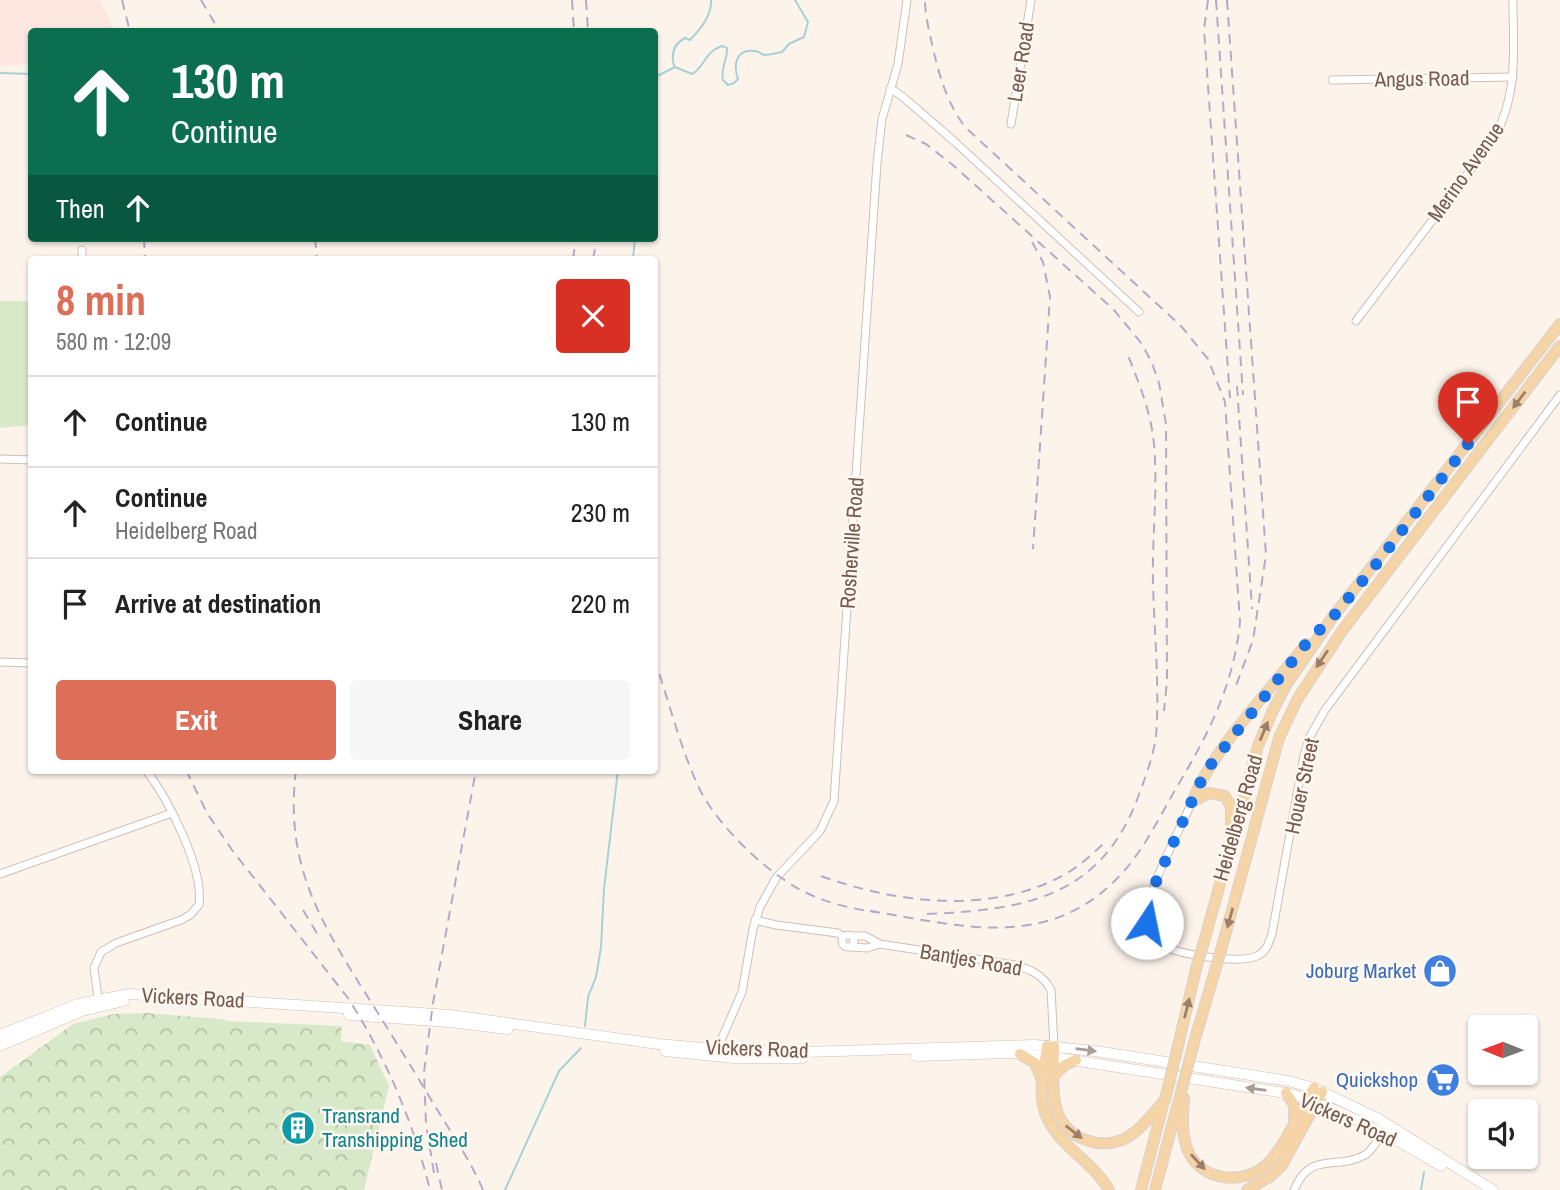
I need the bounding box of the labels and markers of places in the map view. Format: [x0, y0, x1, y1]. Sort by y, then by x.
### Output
pin [1438, 372, 1498, 444]
shop icon: Joburg Market [1421, 952, 1459, 990]
place label: Joburg Market [1306, 956, 1416, 985]
supermarket icon: Quickshop [1424, 1061, 1462, 1099]
place label: Quickshop [1336, 1065, 1418, 1094]
place label: Transrand Transhipping Shed [322, 1101, 468, 1154]
building icon: Transrand Transhipping Shed [279, 1109, 317, 1147]

